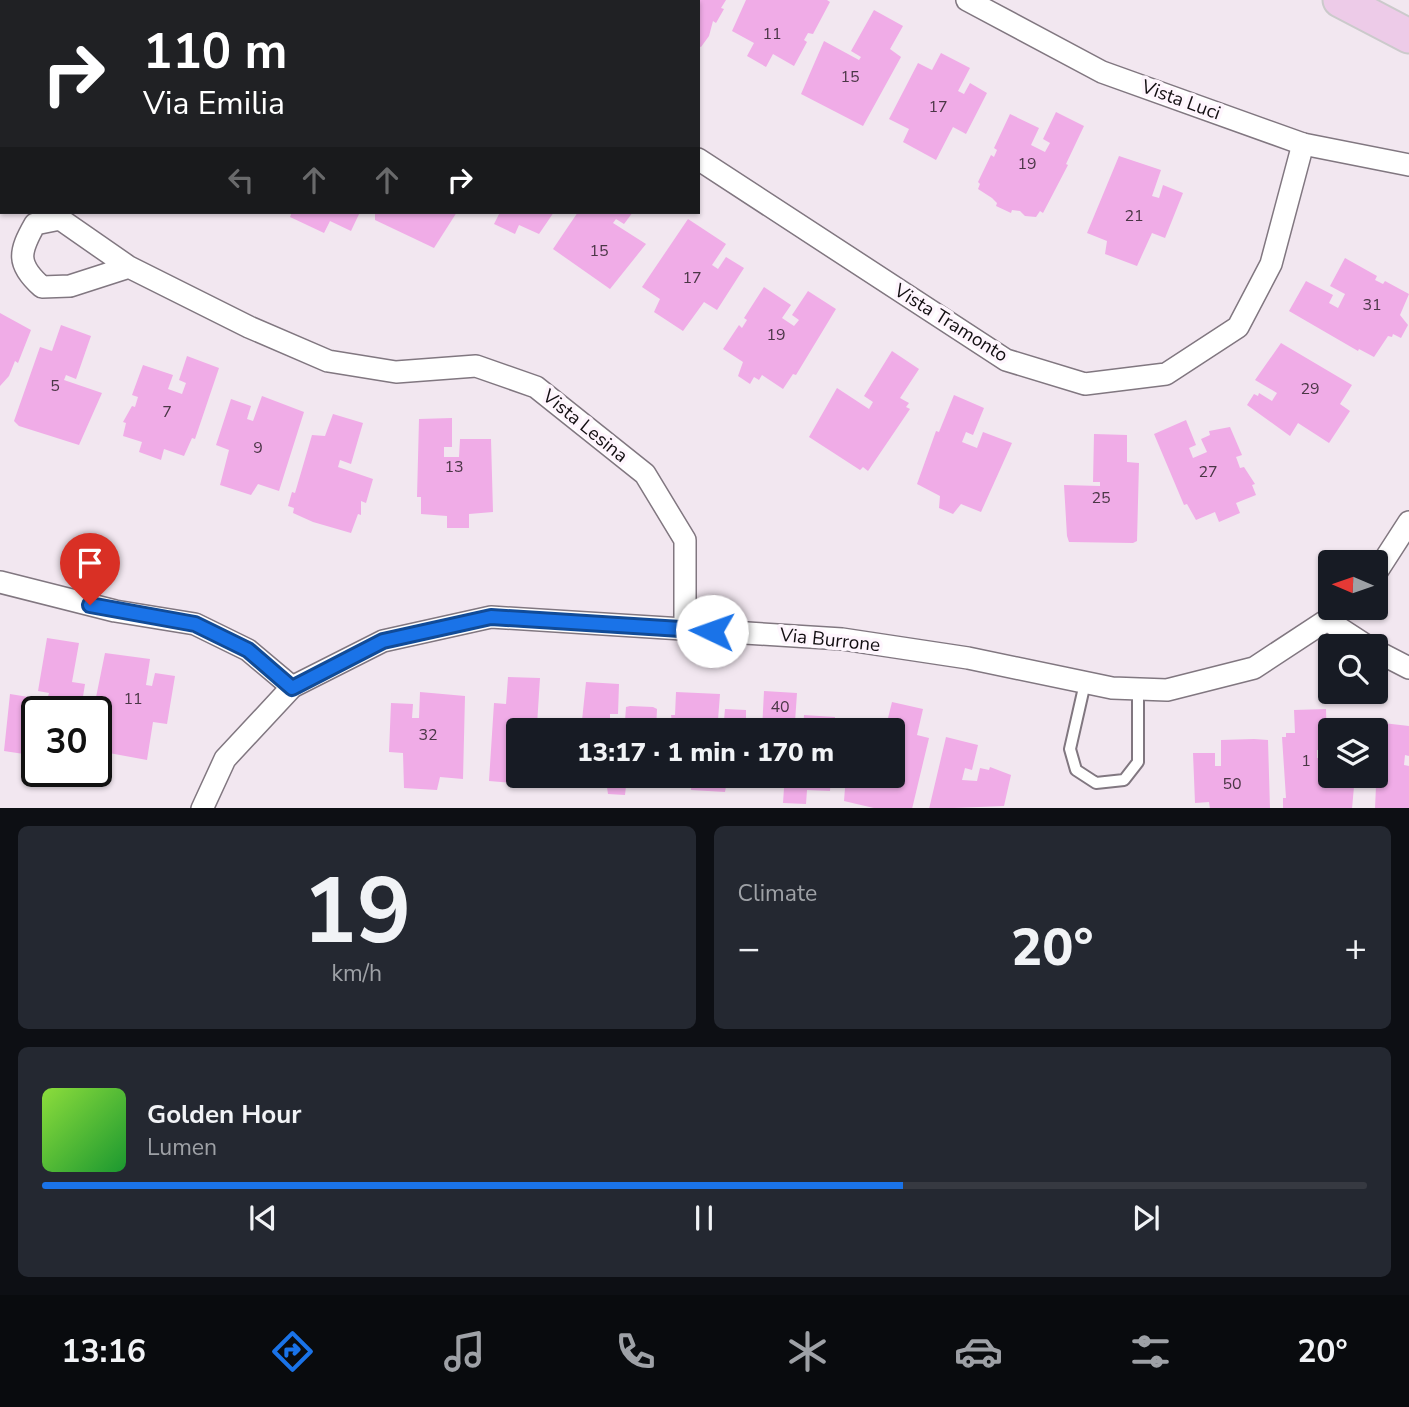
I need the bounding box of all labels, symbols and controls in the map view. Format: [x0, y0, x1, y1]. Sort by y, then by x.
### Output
text: 110 m [143, 18, 287, 85]
house number: 11 [762, 23, 782, 45]
icon: right [28, 28, 119, 119]
house number: 15 [840, 66, 860, 88]
street label: Vista Luci [1137, 73, 1224, 126]
text: Via Emilia [143, 82, 285, 125]
house number: 17 [928, 96, 948, 118]
house number: 19 [1017, 153, 1037, 175]
icon: left [222, 161, 260, 199]
icon: ahead [295, 161, 333, 199]
icon: ahead [368, 161, 406, 199]
icon: right [441, 161, 479, 199]
house number: 21 [1124, 205, 1144, 227]
house number: 15 [589, 240, 609, 262]
house number: 17 [682, 267, 702, 289]
street label: Vista Tramonto [888, 277, 1013, 368]
house number: 31 [1362, 294, 1382, 316]
house number: 19 [766, 324, 786, 346]
house number: 5 [50, 375, 60, 397]
house number: 29 [1300, 378, 1320, 400]
street label: Vista Lesina [536, 383, 633, 468]
house number: 7 [162, 401, 172, 423]
house number: 9 [253, 437, 263, 459]
house number: 13 [444, 456, 464, 478]
house number: 27 [1198, 461, 1218, 483]
house number: 25 [1091, 487, 1111, 509]
pin [60, 533, 120, 605]
icon: arrive [71, 544, 109, 582]
north arrow [1318, 550, 1388, 620]
map controls [1318, 550, 1388, 788]
position arrow [675, 594, 749, 668]
street label: Via Burrone [777, 622, 882, 658]
button: search [1318, 634, 1388, 704]
house number: 11 [123, 688, 143, 710]
speed limit sign: 30 [21, 696, 112, 787]
house number: 40 [770, 696, 790, 718]
button: layers [1318, 718, 1388, 788]
house number: 32 [418, 724, 438, 746]
text: 13:17 · 1 min · 170 m [577, 735, 834, 770]
house number: 1 [1301, 750, 1311, 772]
house number: 50 [1222, 773, 1242, 795]
text: 19 [302, 850, 411, 974]
text: Climate [738, 878, 817, 909]
text: 20° [1011, 912, 1093, 983]
text: − [738, 923, 760, 974]
text: + [1344, 923, 1367, 974]
text: km/h [331, 958, 382, 989]
text: Golden Hour [147, 1097, 302, 1132]
text: Lumen [147, 1132, 217, 1163]
icon: previous [244, 1199, 282, 1237]
icon: pause [685, 1199, 723, 1237]
icon: next [1127, 1199, 1165, 1237]
icon: directions [268, 1327, 317, 1376]
icon: music [440, 1327, 489, 1376]
icon: phone [611, 1327, 660, 1376]
icon: climate [783, 1327, 832, 1376]
icon: car [954, 1327, 1003, 1376]
icon: filters [1126, 1327, 1175, 1376]
text: 13:16 [61, 1330, 146, 1373]
text: 20° [1297, 1330, 1348, 1373]

